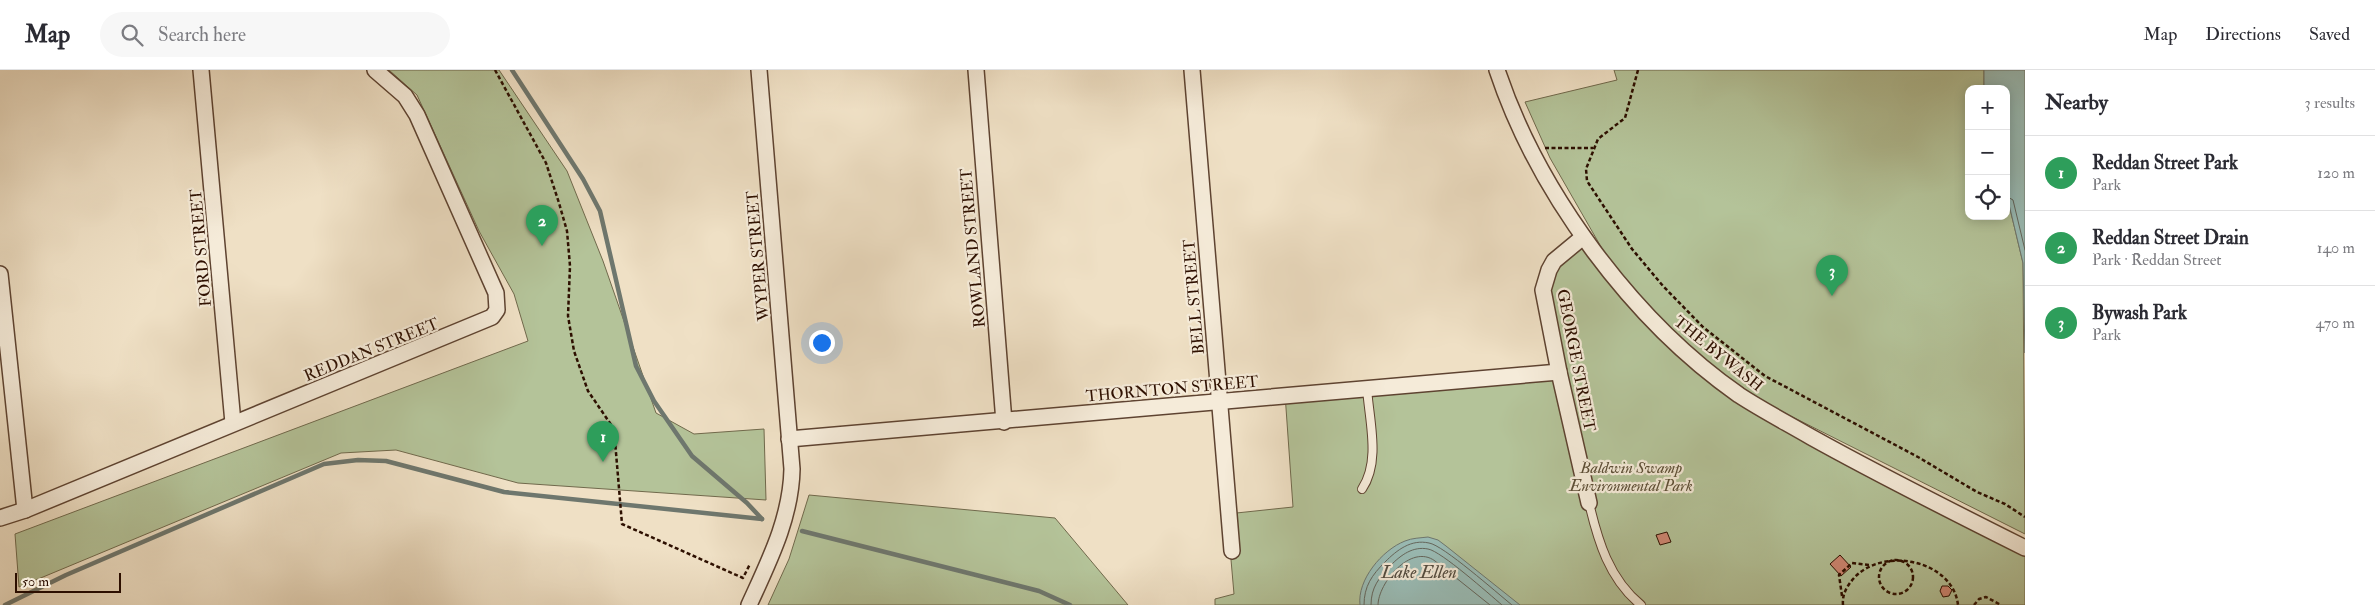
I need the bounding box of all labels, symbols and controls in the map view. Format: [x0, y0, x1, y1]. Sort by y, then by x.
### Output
search box [100, 12, 450, 57]
text: Map [25, 19, 70, 50]
icon: search [118, 21, 146, 49]
text: Search here [158, 23, 246, 47]
text: Map [2144, 23, 2177, 46]
text: Directions [2205, 23, 2281, 46]
text: Saved [2309, 23, 2350, 46]
map controls [1965, 85, 2010, 220]
button: + [1965, 85, 2010, 130]
text: Nearby [2045, 89, 2108, 116]
text: 3 results [2304, 93, 2355, 113]
button: − [1965, 130, 2010, 175]
text: Reddan Street Park [2092, 151, 2238, 175]
text: 1 [2058, 163, 2064, 183]
text: 120 m [2317, 163, 2355, 183]
street label: ROWLAND STREET [956, 167, 990, 328]
button: locate [1965, 175, 2010, 220]
text: Park [2092, 175, 2121, 195]
street label: FORD STREET [186, 188, 216, 308]
street label: WYPER STREET [742, 190, 774, 323]
pin: 2 [526, 205, 558, 246]
text: Reddan Street Drain [2092, 226, 2249, 250]
street label: BELL STREET [1179, 238, 1209, 355]
text: 2 [2057, 238, 2065, 258]
text: 140 m [2317, 238, 2355, 258]
text: Park · Reddan Street [2092, 250, 2222, 270]
pin: 3 [1816, 255, 1848, 296]
street label: GEORGE STREET [1552, 287, 1600, 433]
text: Bywash Park [2092, 301, 2187, 325]
street label: THE BYWASH [1670, 312, 1767, 396]
text: 3 [2058, 313, 2064, 333]
text: 470 m [2315, 313, 2355, 333]
street label: REDDAN STREET [301, 314, 442, 386]
text: Park [2092, 325, 2121, 345]
your location [809, 330, 835, 356]
street label: THORNTON STREET [1085, 371, 1259, 407]
pin: 1 [587, 421, 619, 462]
park label: Baldwin Swamp Environmental Park [1568, 458, 1693, 496]
water label: Lake Ellen [1380, 561, 1457, 584]
scale bar [15, 570, 121, 593]
text: 50 m [22, 573, 49, 590]

